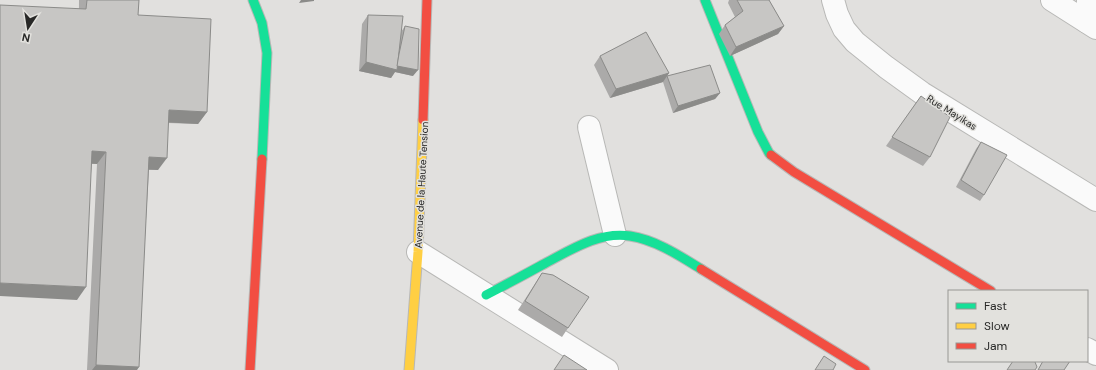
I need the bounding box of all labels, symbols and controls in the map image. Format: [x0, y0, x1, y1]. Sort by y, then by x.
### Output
north arrow [8, 8, 48, 48]
text: N [21, 30, 31, 45]
street label: Rue Mayikas [924, 92, 979, 133]
street label: Avenue de la Haute Tension [412, 121, 431, 249]
legend [948, 290, 1088, 362]
text: Fast [984, 298, 1007, 314]
text: Slow [984, 318, 1010, 334]
text: Jam [984, 338, 1007, 354]

